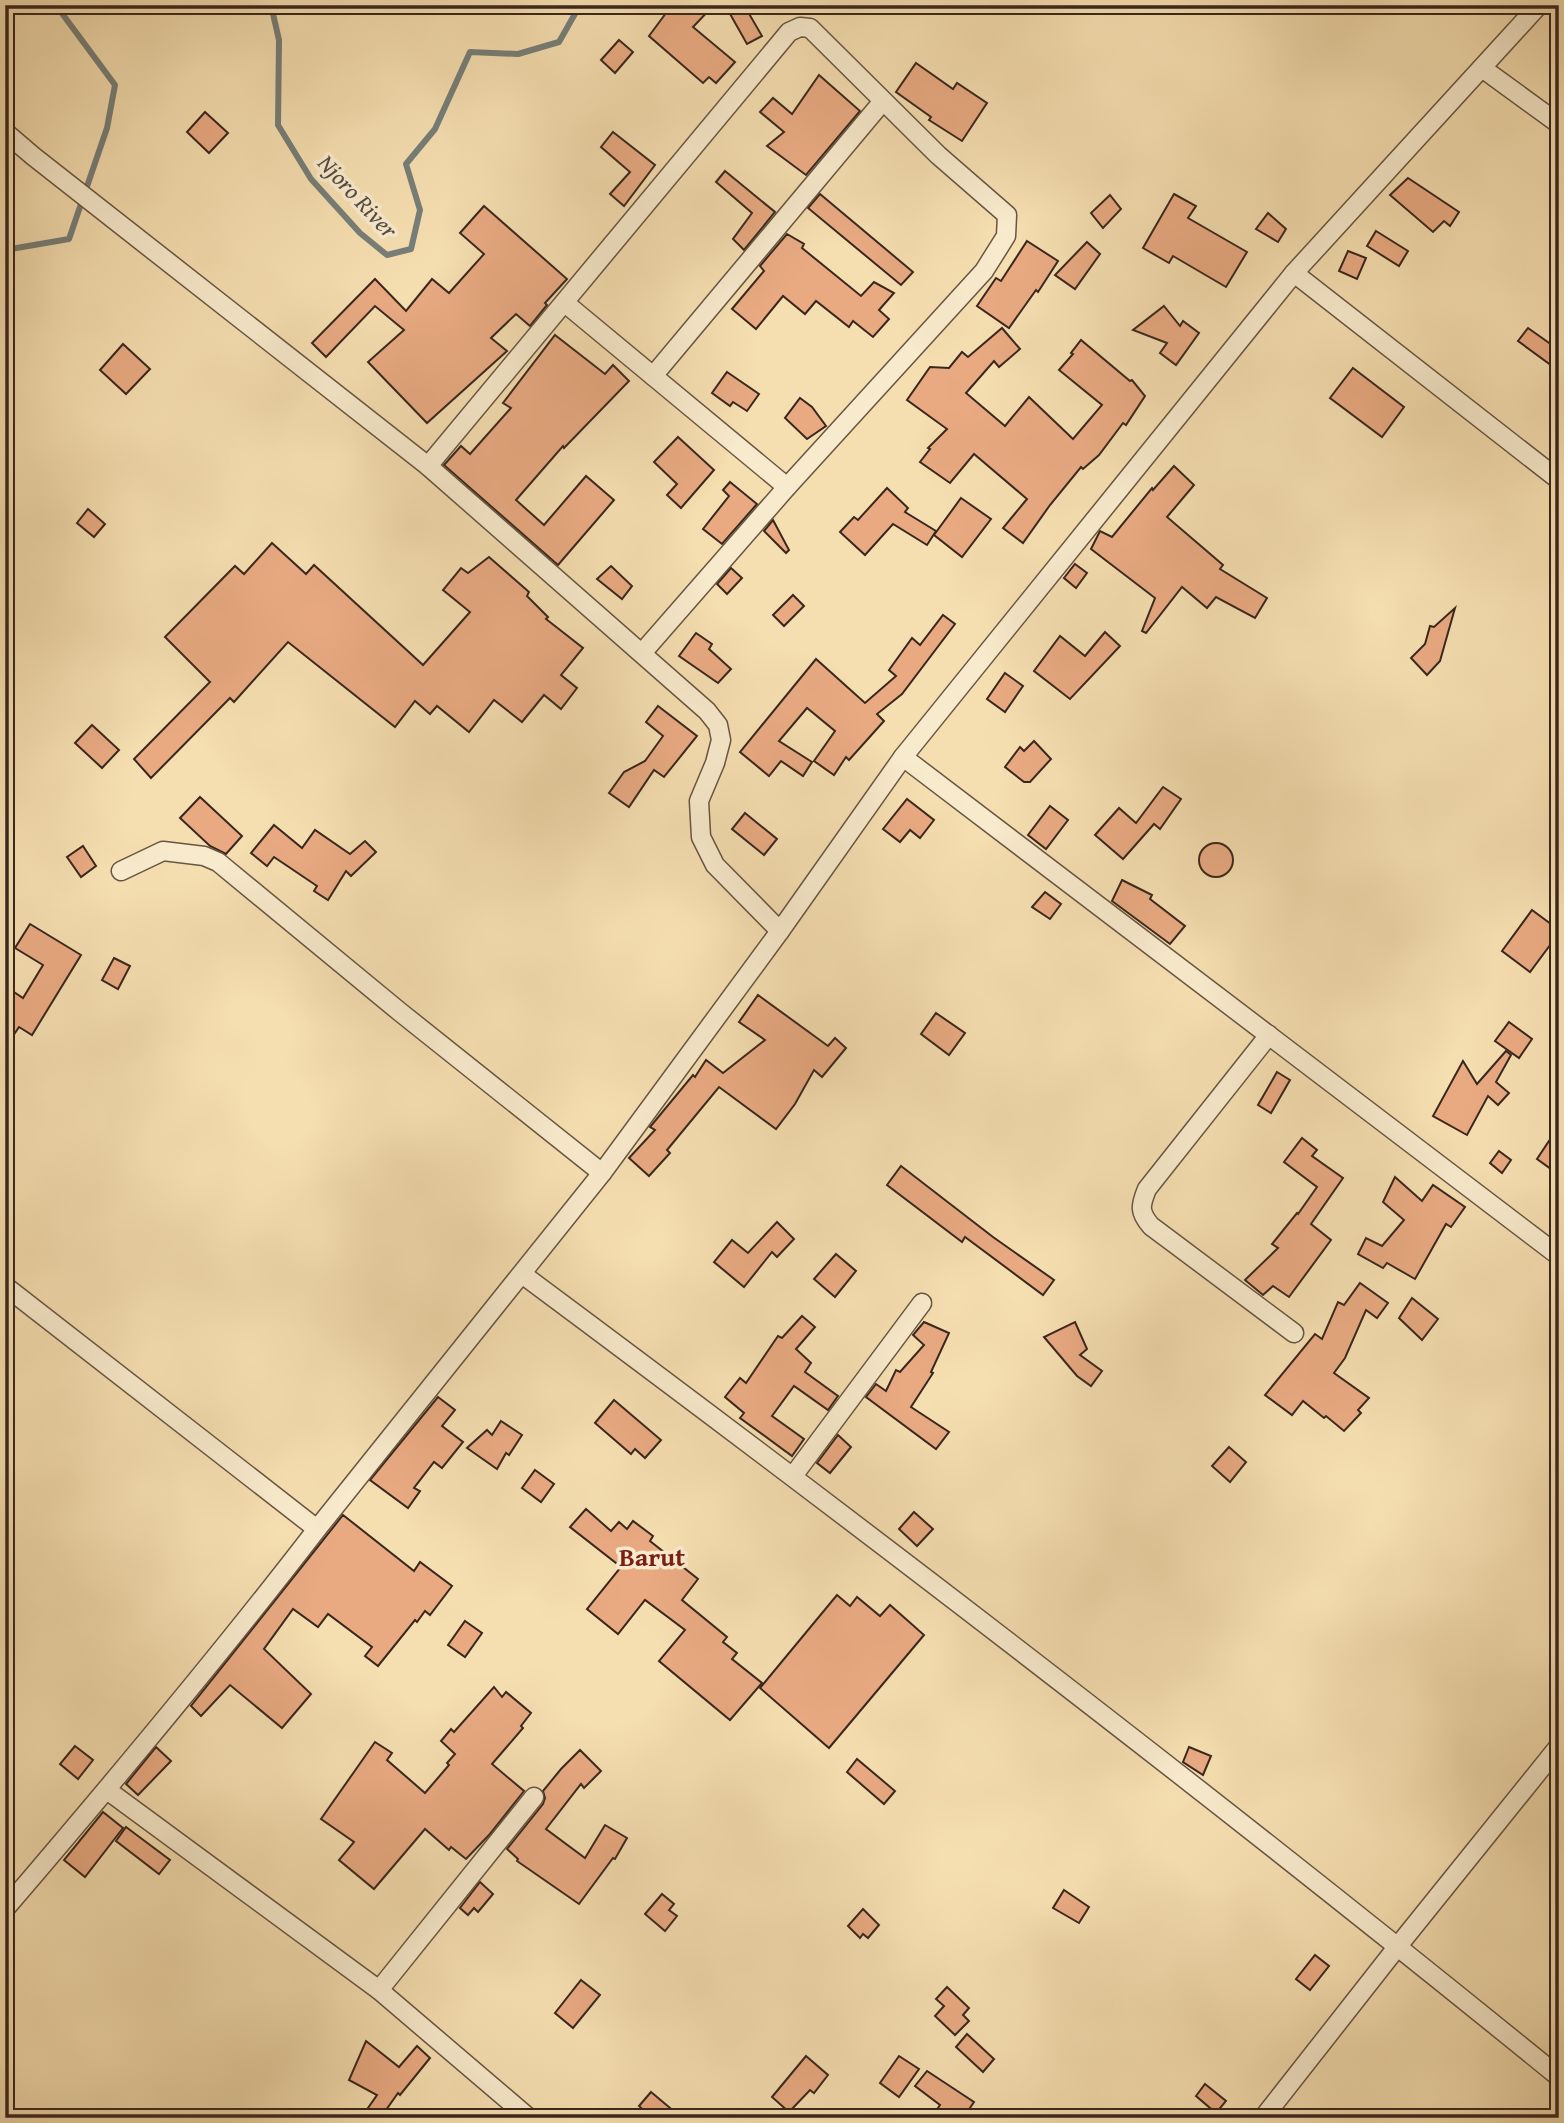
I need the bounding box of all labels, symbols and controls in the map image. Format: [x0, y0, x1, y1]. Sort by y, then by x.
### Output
water label: Njoro River [309, 146, 407, 246]
district label: Barut [619, 1537, 685, 1576]

